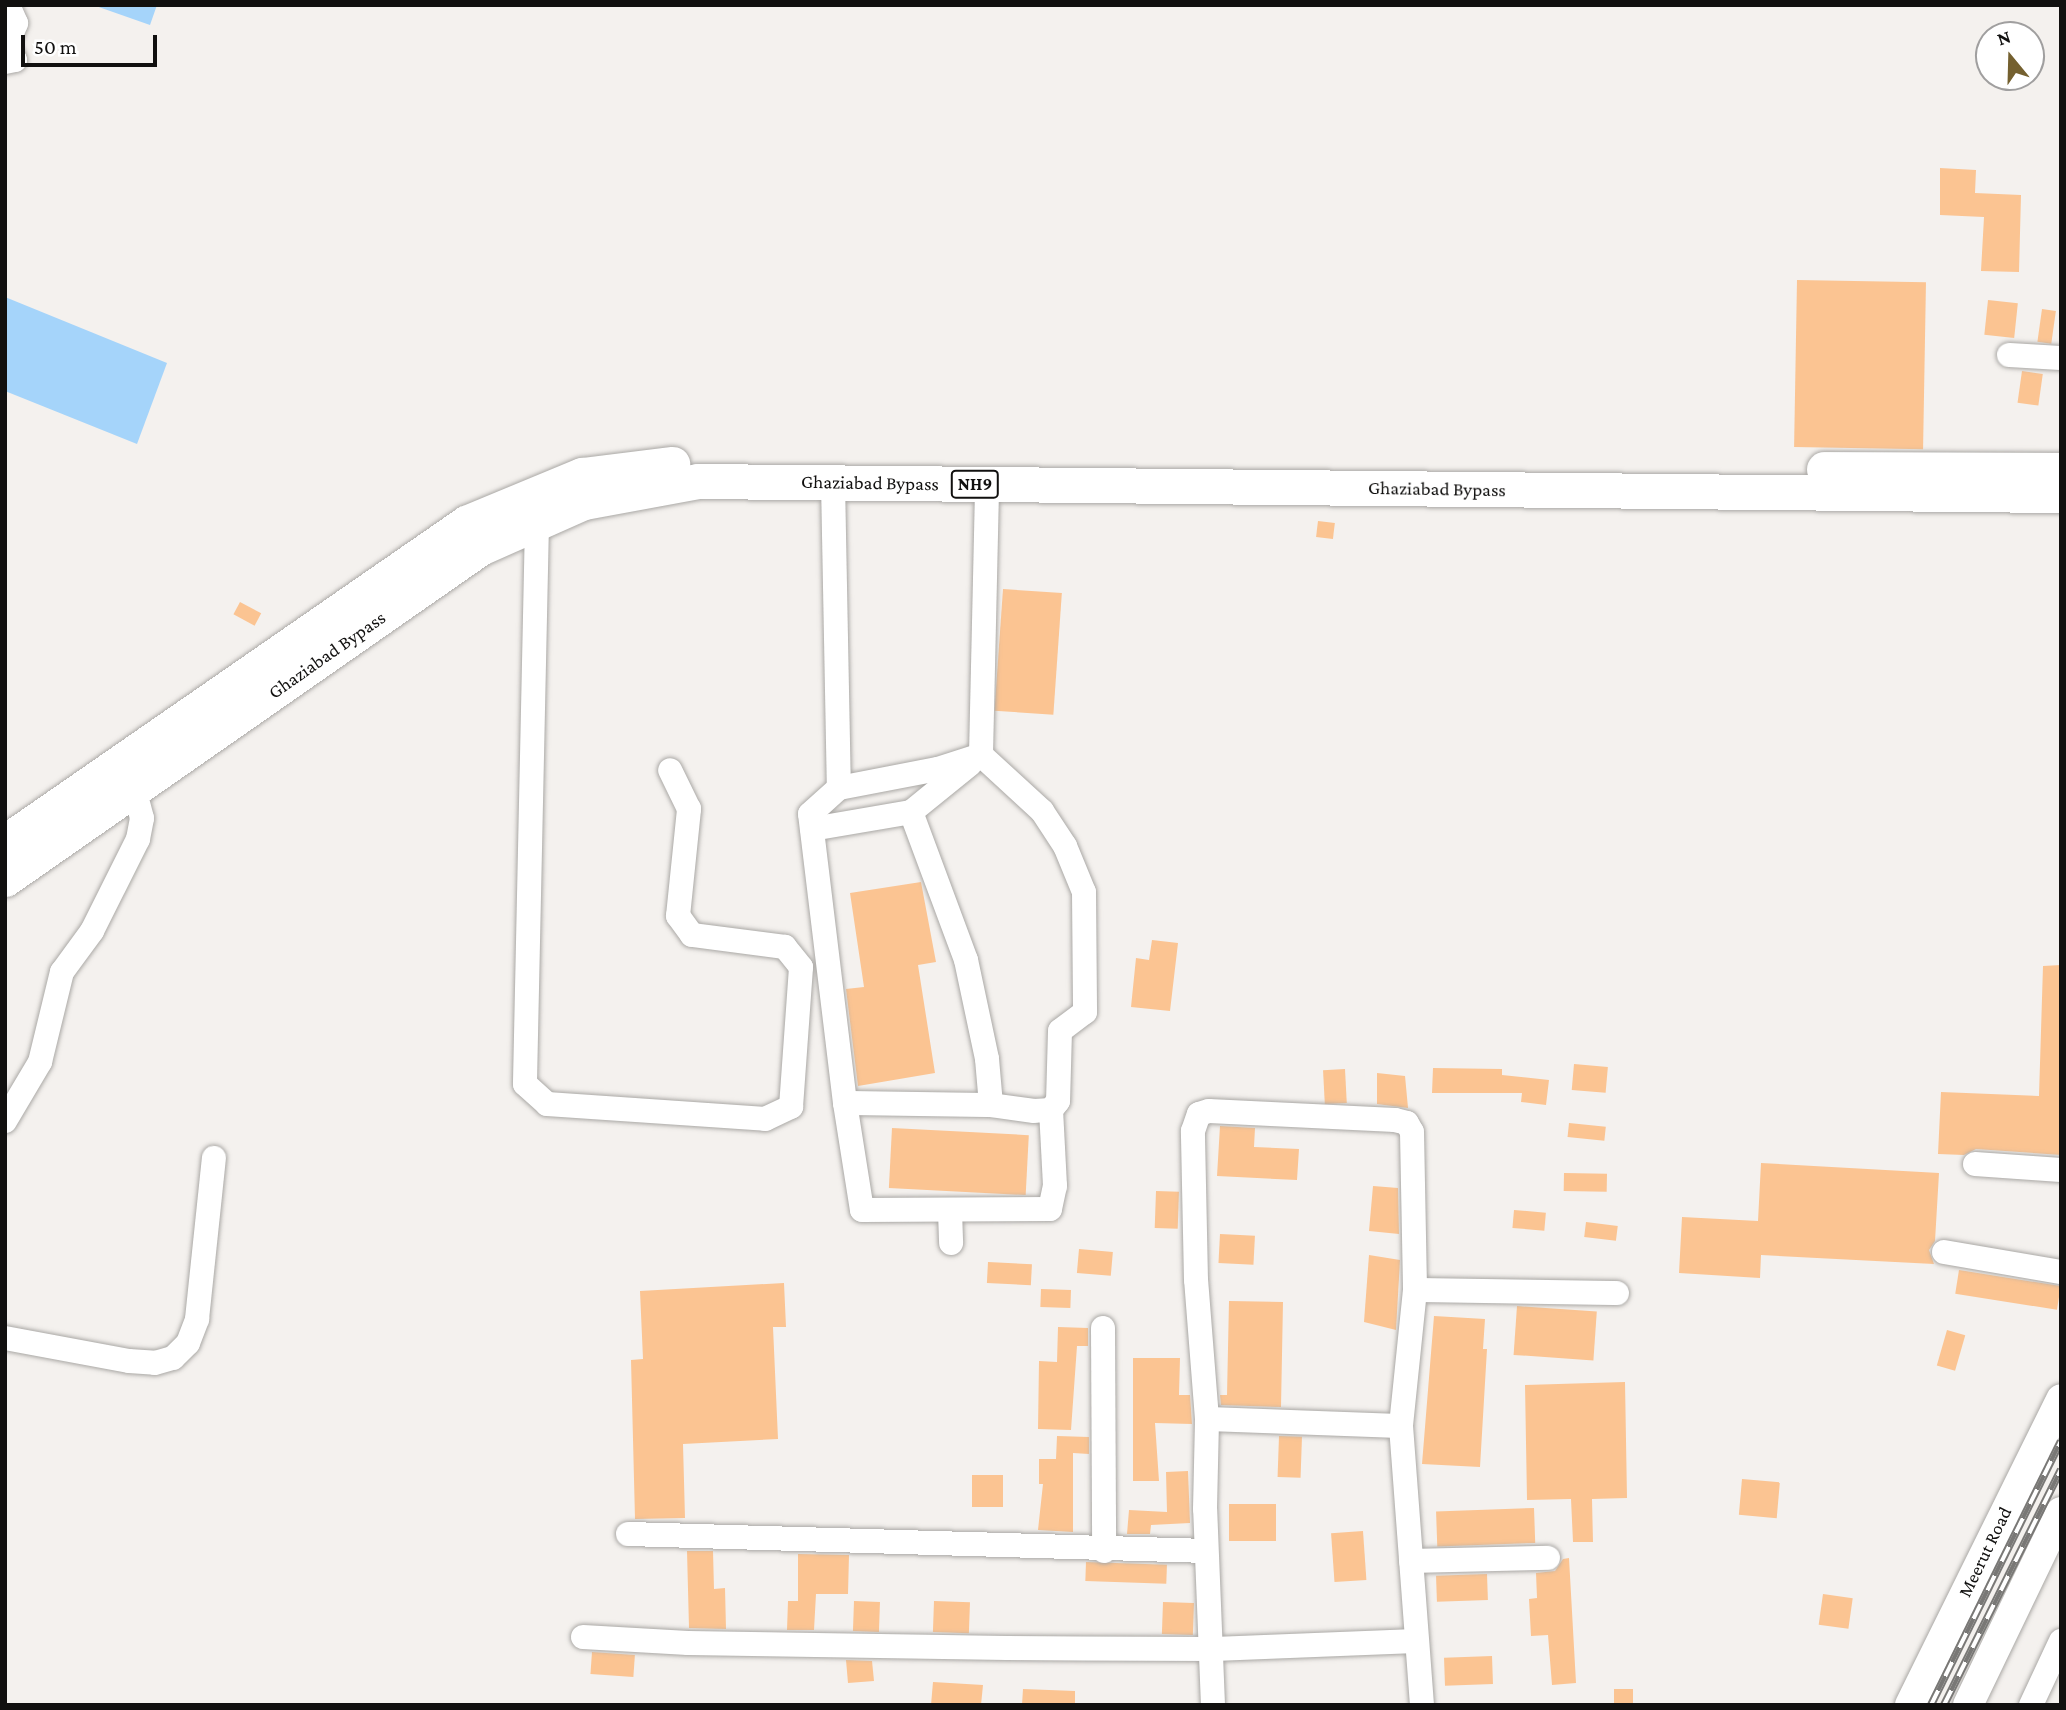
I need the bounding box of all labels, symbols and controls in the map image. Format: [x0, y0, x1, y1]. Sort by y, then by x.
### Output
scale bar [24, 21, 161, 65]
north arrow [1975, 21, 2045, 91]
text: N [1994, 26, 2013, 50]
text: 50 m [34, 35, 77, 59]
street label: Ghaziabad Bypass [801, 470, 939, 496]
road number: NH9 [950, 470, 1000, 498]
street label: Ghaziabad Bypass [1368, 476, 1506, 502]
street label: Ghaziabad Bypass [264, 606, 390, 704]
street label: Meerut Road [1953, 1503, 2017, 1601]

